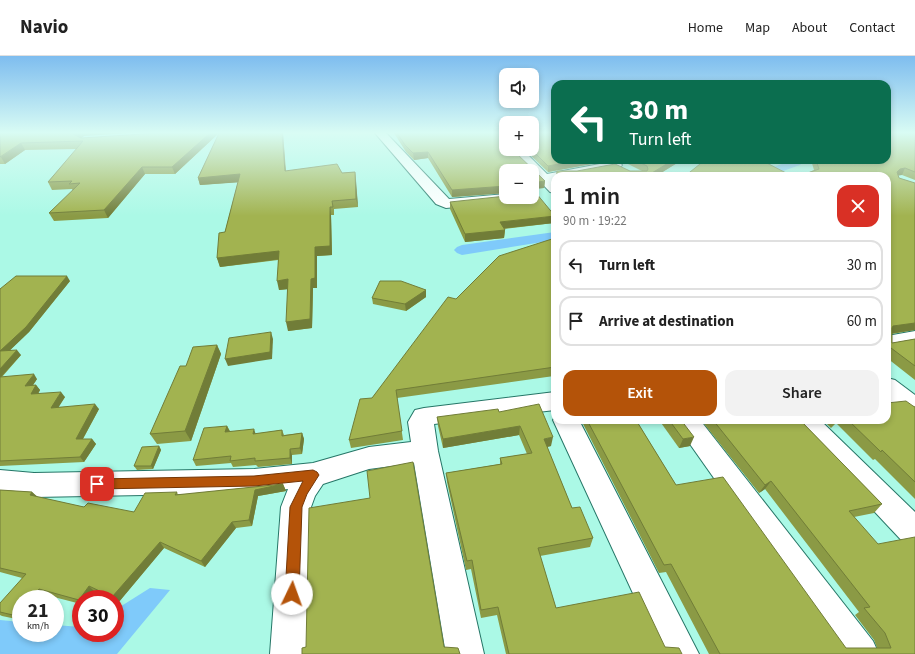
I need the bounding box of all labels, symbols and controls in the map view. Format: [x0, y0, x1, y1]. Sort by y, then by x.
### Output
text: Navio [20, 14, 68, 41]
text: Home [688, 18, 723, 38]
text: Map [745, 18, 770, 38]
text: About [792, 18, 827, 38]
text: Contact [849, 18, 895, 38]
map controls [499, 68, 539, 204]
button: sound [499, 68, 539, 108]
text: 30 m [629, 90, 688, 130]
icon: left [563, 96, 615, 148]
button: + [499, 116, 539, 156]
text: Turn left [629, 127, 691, 152]
button: − [499, 164, 539, 204]
text: 1 min [563, 179, 620, 214]
button: close [837, 185, 879, 227]
text: 90 m · 19:22 [563, 212, 627, 230]
icon: left [565, 254, 587, 276]
text: Turn left [599, 255, 655, 276]
text: 30 m [847, 255, 877, 276]
icon: arrive [565, 310, 587, 332]
text: Arrive at destination [599, 311, 734, 332]
text: 60 m [847, 311, 877, 332]
button: Exit [563, 370, 717, 416]
button: Share [725, 370, 879, 416]
pin [80, 467, 114, 501]
icon: arrive [86, 473, 108, 495]
position arrow [271, 573, 313, 615]
speed limit sign: 30 [72, 590, 124, 642]
text: 21 [27, 597, 49, 625]
text: km/h [27, 619, 49, 633]

